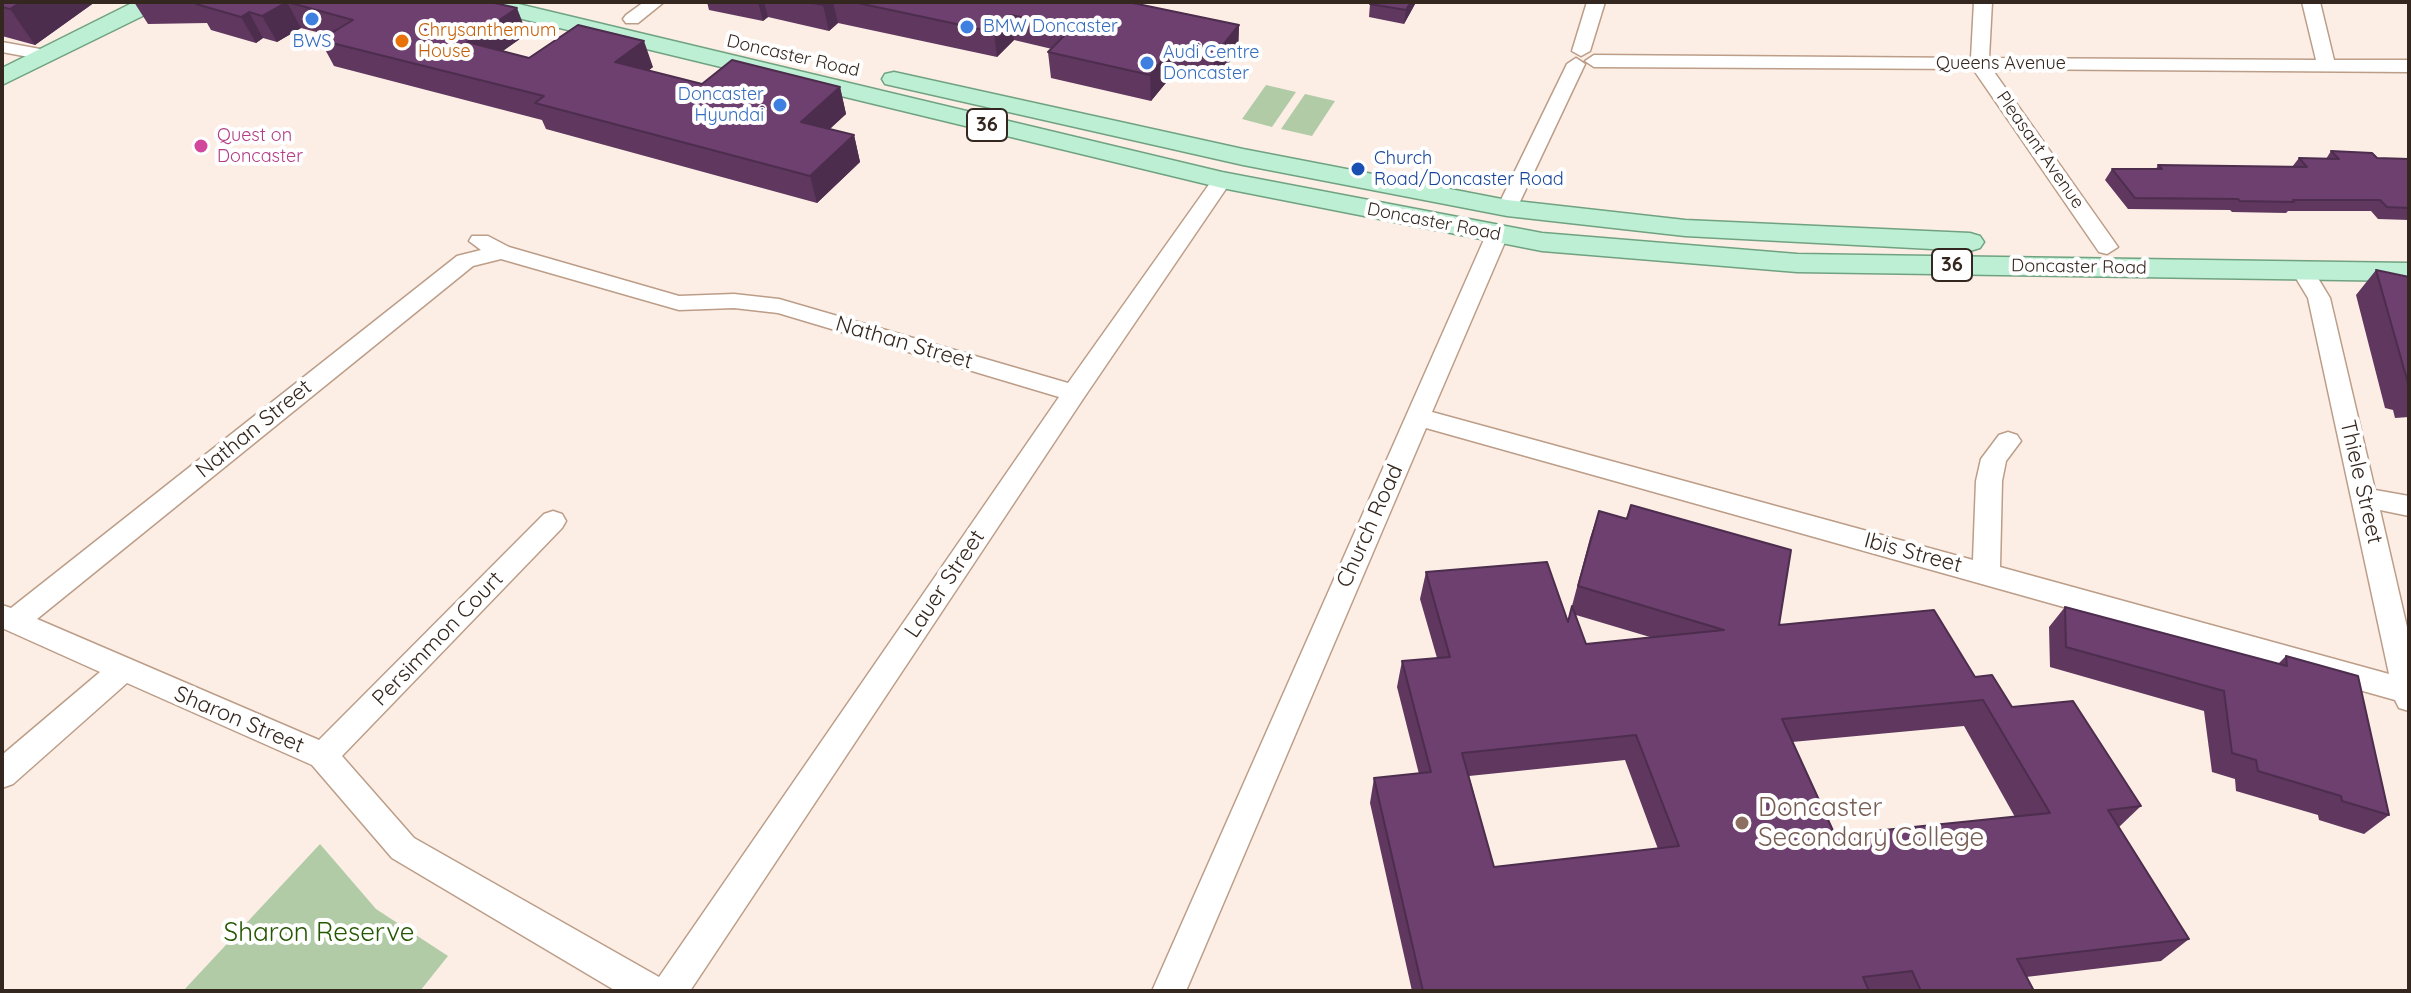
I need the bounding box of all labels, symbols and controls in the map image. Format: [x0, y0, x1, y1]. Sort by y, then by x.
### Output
marker: BWS [303, 10, 321, 28]
place label: BMW Doncaster [983, 16, 1118, 38]
marker: BMW Doncaster [958, 18, 976, 36]
place label: Chrysanthemum House [418, 20, 556, 62]
street label: Doncaster Road [724, 30, 862, 82]
place label: BWS [293, 31, 331, 53]
marker: Chrysanthemum House [393, 32, 411, 50]
place label: Audi Centre Doncaster [1163, 42, 1260, 84]
street label: Queens Avenue [1936, 53, 2066, 75]
marker: Audi Centre Doncaster [1138, 54, 1156, 72]
place label: Doncaster Hyundai [678, 84, 764, 126]
street label: Pleasant Avenue [1991, 87, 2089, 213]
marker: Doncaster Hyundai [771, 96, 789, 114]
road number: 36 [967, 109, 1007, 141]
place label: Quest on Doncaster [217, 125, 303, 168]
marker: Quest on Doncaster [192, 137, 210, 155]
place label: Church Road/Doncaster Road [1374, 148, 1564, 190]
marker: Church Road/Doncaster Road [1349, 160, 1367, 178]
street label: Doncaster Road [1365, 198, 1503, 246]
road number: 36 [1932, 249, 1972, 281]
street label: Doncaster Road [2011, 255, 2147, 279]
street label: Nathan Street [832, 311, 976, 375]
street label: Nathan Street [191, 374, 317, 484]
street label: Thiele Street [2334, 417, 2388, 547]
street label: Church Road [1331, 460, 1409, 592]
street label: Lauer Street [899, 525, 991, 643]
street label: Ibis Street [1861, 527, 1965, 579]
street label: Persimmon Court [367, 566, 509, 712]
street label: Sharon Street [170, 681, 308, 759]
place label: Doncaster Secondary College [1758, 792, 1984, 854]
marker: Doncaster Secondary College [1733, 814, 1751, 832]
park label: Sharon Reserve [224, 917, 414, 949]

